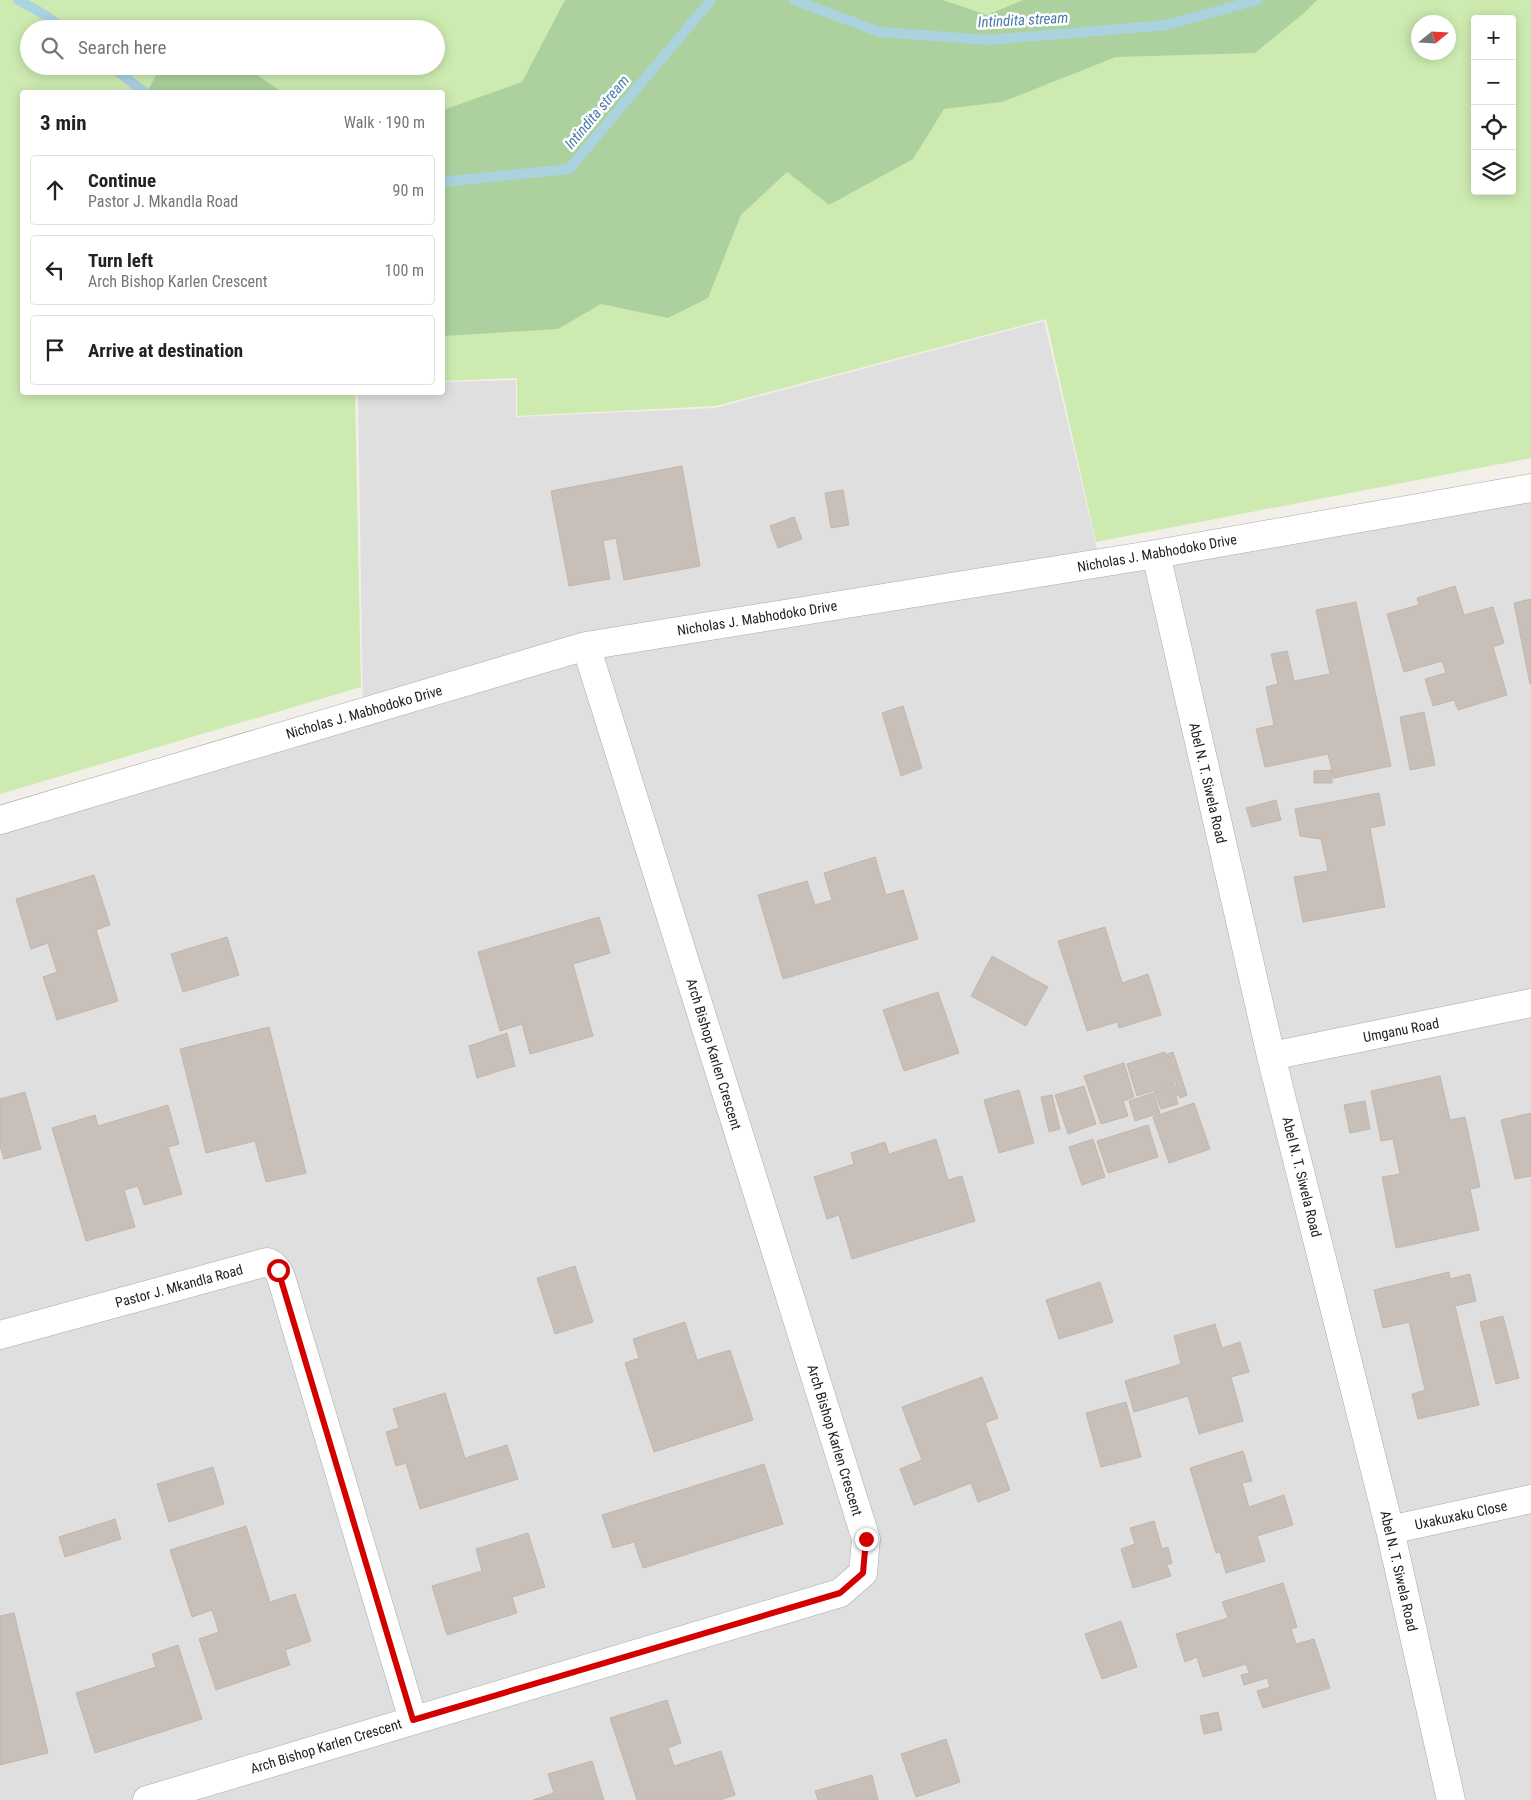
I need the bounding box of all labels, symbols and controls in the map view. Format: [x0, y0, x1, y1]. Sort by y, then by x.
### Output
water label: Intindita stream [977, 9, 1069, 31]
north arrow [1411, 15, 1456, 60]
map controls [1471, 15, 1516, 195]
button: + [1471, 15, 1516, 60]
search box [20, 20, 445, 75]
icon: search [38, 34, 66, 62]
text: Search here [78, 36, 166, 59]
button: − [1471, 60, 1516, 105]
water label: Intindita stream [561, 71, 633, 152]
button: locate [1471, 105, 1516, 150]
text: 3 min [40, 111, 87, 135]
text: Walk · 190 m [344, 113, 425, 132]
button: layers [1471, 150, 1516, 195]
text: Continue [88, 169, 156, 192]
icon: ahead [41, 176, 69, 204]
text: 90 m [392, 181, 424, 200]
text: Pastor J. Mkandla Road [88, 192, 238, 211]
text: Turn left [88, 249, 153, 272]
icon: left [41, 256, 69, 284]
text: 100 m [385, 261, 424, 280]
text: Arch Bishop Karlen Crescent [88, 272, 268, 291]
icon: arrive [41, 336, 69, 364]
text: Arrive at destination [88, 339, 243, 362]
street label: Nicholas J. Mabhodoko Drive [1076, 531, 1238, 575]
street label: Nicholas J. Mabhodoko Drive [676, 597, 839, 639]
street label: Nicholas J. Mabhodoko Drive [284, 682, 444, 742]
street label: Abel N. T. Siwela Road [1186, 721, 1230, 845]
street label: Arch Bishop Karlen Crescent [683, 977, 745, 1131]
street label: Umganu Road [1362, 1015, 1440, 1045]
street label: Abel N. T. Siwela Road [1279, 1115, 1325, 1239]
route start [267, 1259, 290, 1282]
street label: Pastor J. Mkandla Road [113, 1261, 245, 1311]
street label: Arch Bishop Karlen Crescent [804, 1363, 866, 1517]
street label: Uxakuxaku Close [1413, 1497, 1509, 1533]
street label: Abel N. T. Siwela Road [1377, 1509, 1421, 1633]
route end [855, 1528, 878, 1551]
street label: Arch Bishop Karlen Crescent [249, 1715, 403, 1777]

